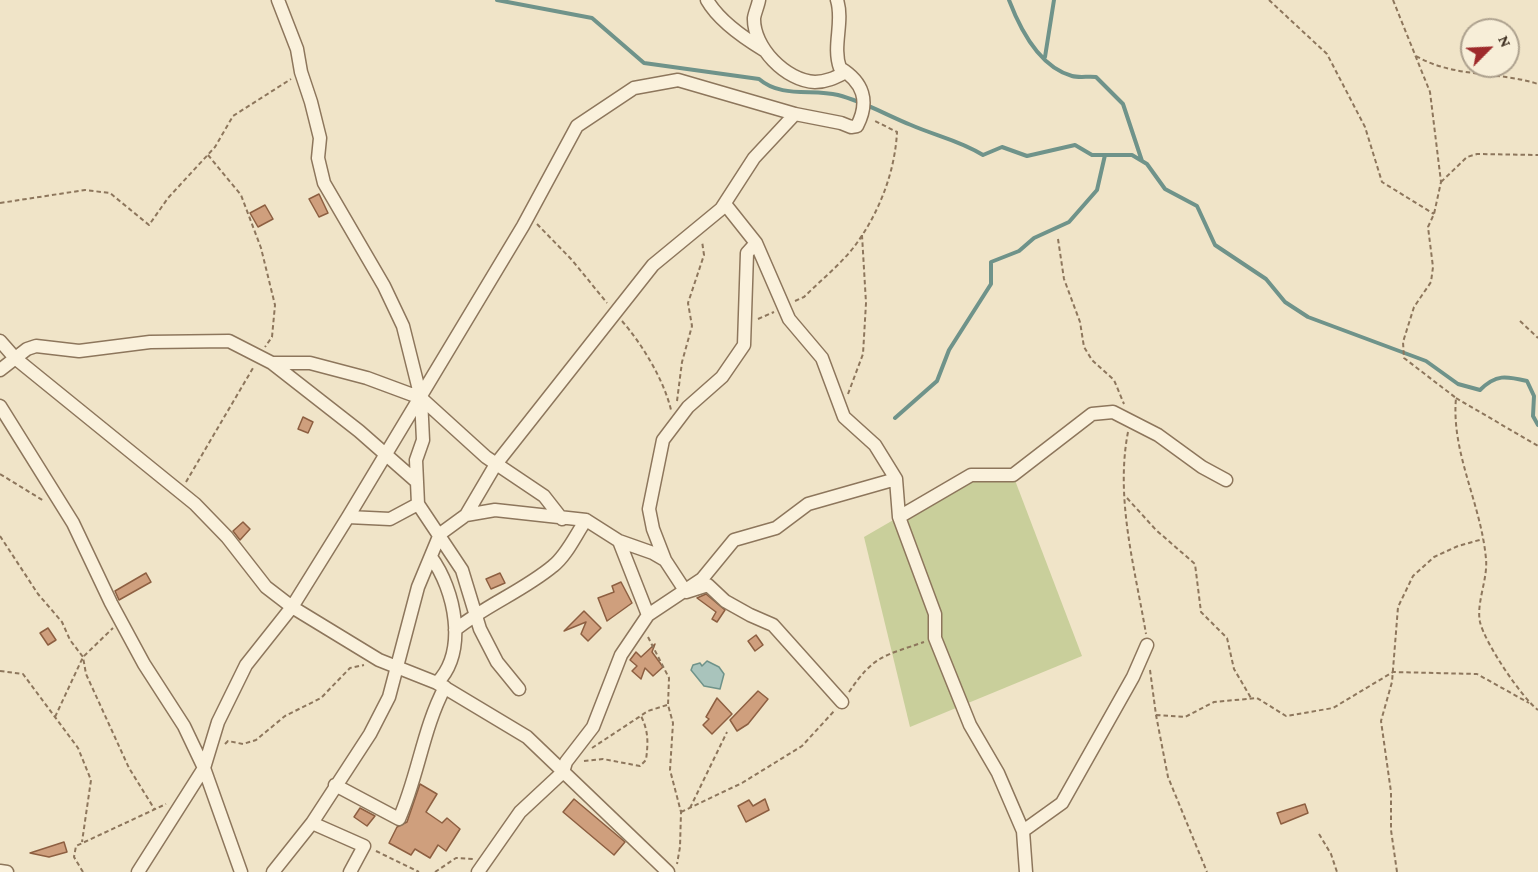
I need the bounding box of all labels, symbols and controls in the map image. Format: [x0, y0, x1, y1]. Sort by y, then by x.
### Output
north arrow [1460, 18, 1520, 78]
text: N [1495, 33, 1515, 50]

